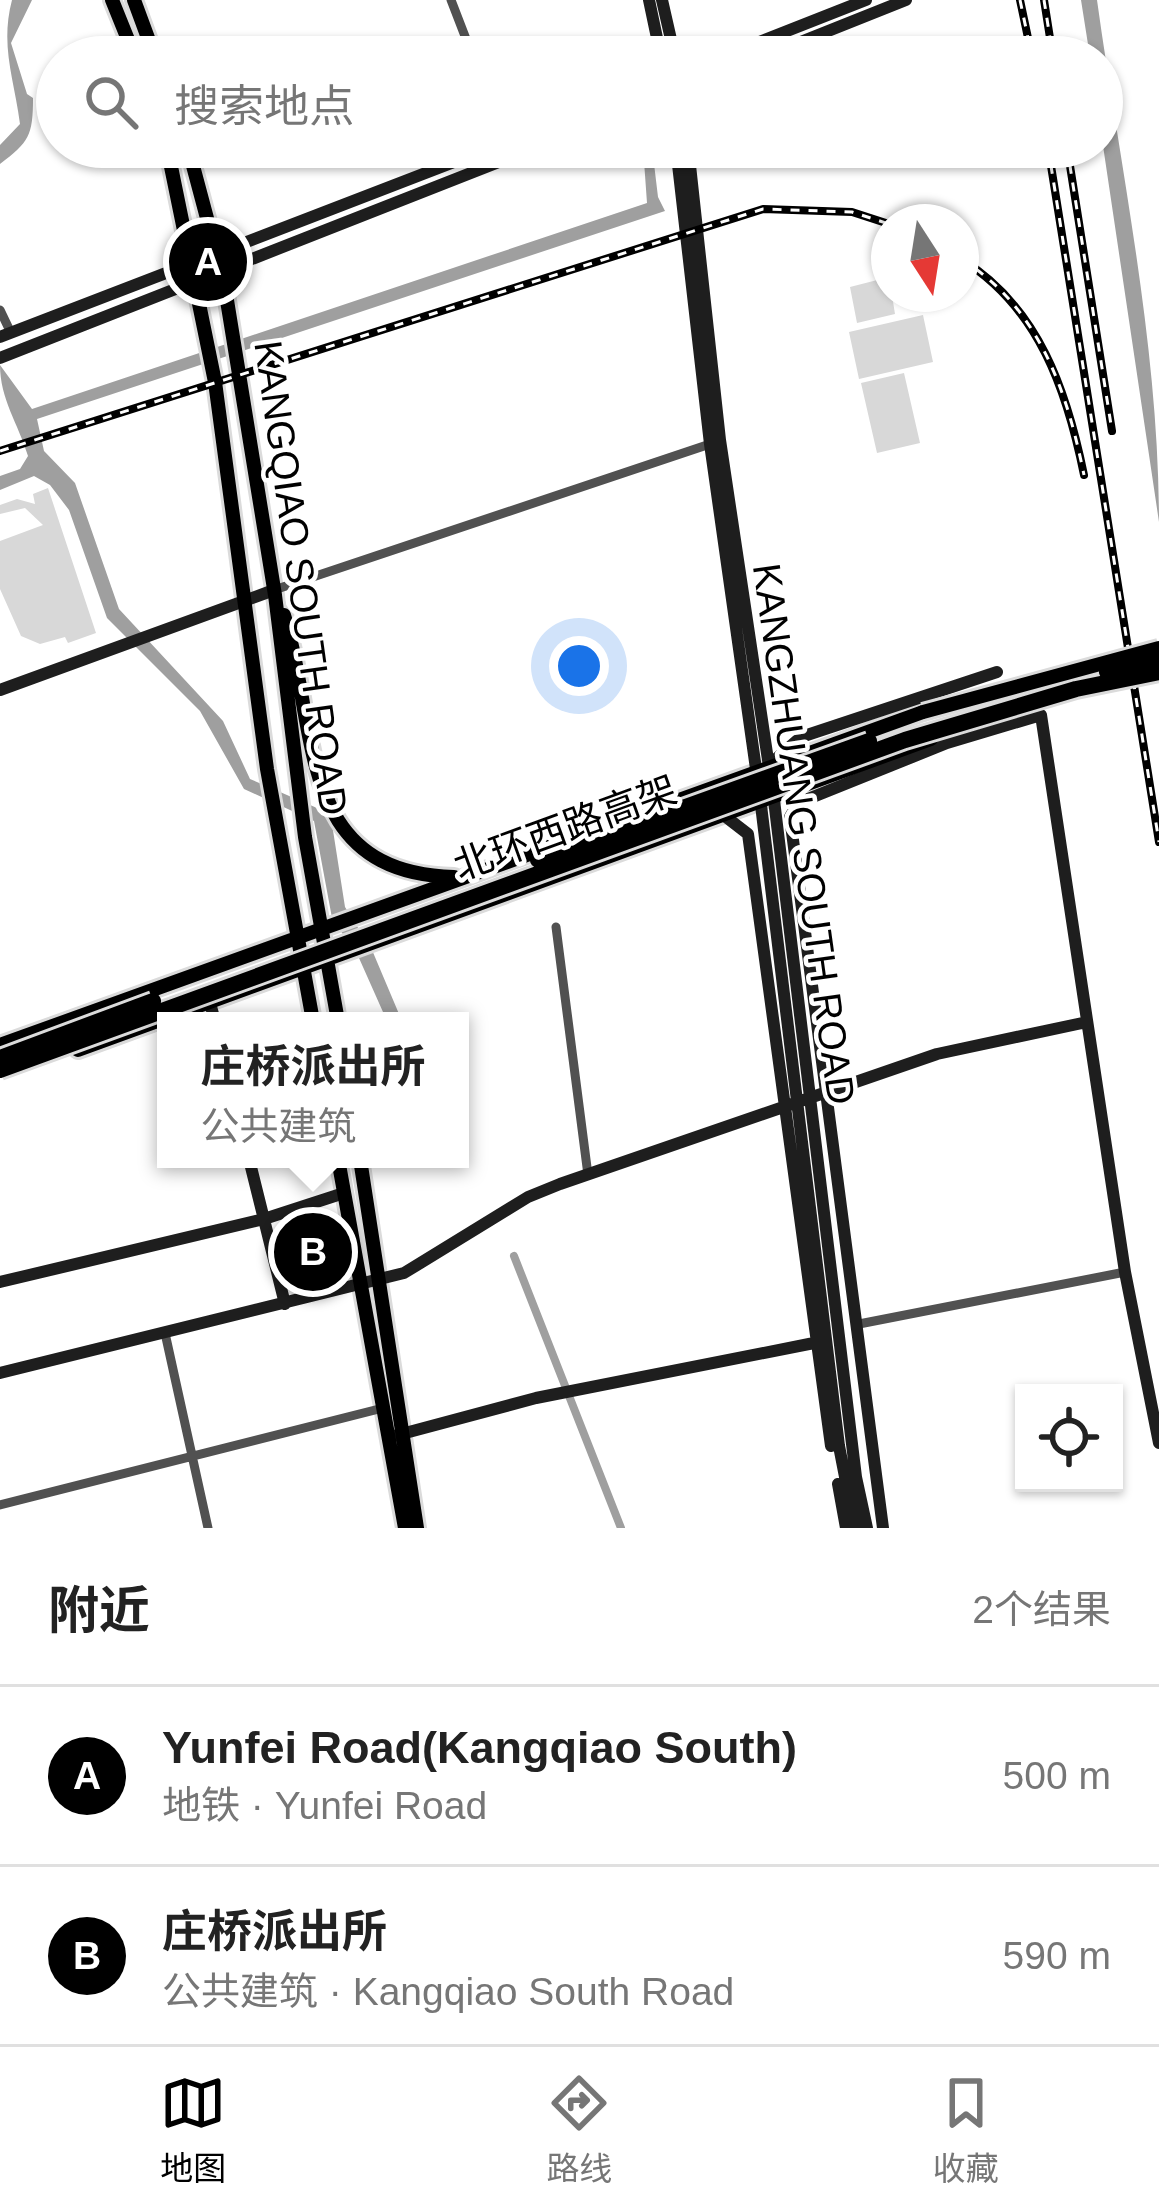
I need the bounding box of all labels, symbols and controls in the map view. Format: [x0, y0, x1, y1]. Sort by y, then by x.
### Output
search box [36, 36, 1123, 168]
icon: search [78, 69, 144, 135]
text: 搜索地点 [174, 81, 354, 132]
north arrow [871, 204, 979, 312]
pin: A [169, 217, 247, 307]
street label: KANGQIAO SOUTH ROAD [246, 338, 356, 818]
street label: KANGZHUANG SOUTH ROAD [745, 561, 863, 1107]
your location [549, 636, 609, 696]
street label: 北环西路高架 [448, 768, 682, 888]
popup [157, 1012, 469, 1168]
text: 庄桥派出所 [200, 1041, 426, 1092]
text: 公共建筑 [200, 1105, 357, 1148]
pin: B [274, 1207, 352, 1297]
map controls [1015, 1384, 1123, 1492]
button: locate [1015, 1384, 1123, 1492]
text: 附近 [48, 1582, 150, 1639]
text: 2个结果 [972, 1588, 1111, 1631]
text: Yunfei Road(Kangqiao South) [162, 1722, 797, 1773]
text: A [73, 1754, 101, 1797]
text: 500 m [1003, 1754, 1111, 1797]
text: 地铁 · Yunfei Road [162, 1784, 487, 1827]
text: 庄桥派出所 [162, 1906, 387, 1957]
text: B [73, 1934, 101, 1977]
text: 590 m [1003, 1934, 1111, 1977]
text: 公共建筑 · Kangqiao South Road [162, 1970, 734, 2013]
tab: 地图 [160, 2070, 226, 2190]
tab: 路线 [546, 2070, 612, 2190]
tab: 收藏 [933, 2070, 999, 2190]

